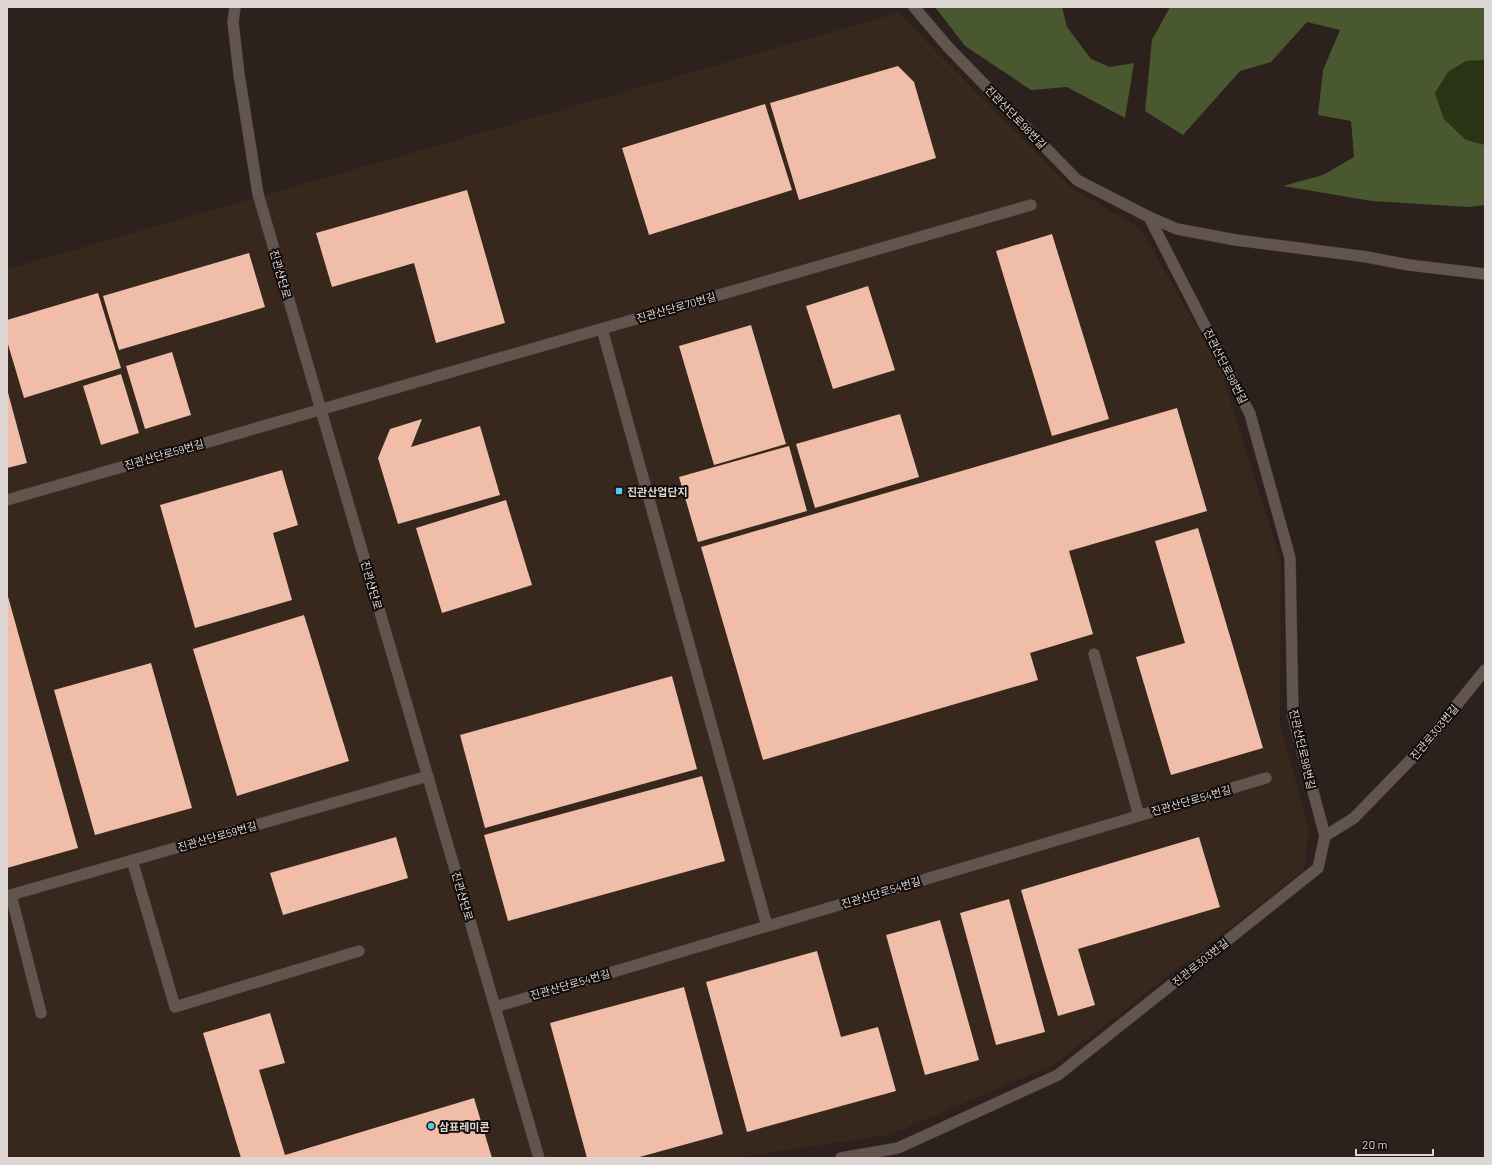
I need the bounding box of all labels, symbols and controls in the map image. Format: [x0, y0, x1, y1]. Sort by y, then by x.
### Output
street label: 진관산단로98번길 [983, 83, 1049, 151]
street label: 진관산단로 [268, 248, 294, 300]
street label: 진관산단로70번길 [635, 289, 717, 325]
street label: 진관산단로98번길 [1202, 326, 1250, 406]
street label: 진관산단로59번길 [123, 436, 205, 472]
place label: 진관산업단지 [627, 485, 688, 498]
marker: 진관산업단지 [614, 486, 624, 496]
street label: 진관산단로 [359, 559, 385, 611]
street label: 진관로303번길 [1407, 702, 1461, 762]
street label: 진관산단로98번길 [1287, 707, 1319, 791]
street label: 진관산단로54번길 [1150, 782, 1232, 818]
street label: 진관산단로59번길 [176, 818, 258, 854]
street label: 진관산단로 [450, 870, 476, 922]
street label: 진관산단로54번길 [840, 874, 922, 910]
street label: 진관로303번길 [1169, 936, 1231, 988]
street label: 진관산단로54번길 [529, 966, 611, 1002]
place label: 삼표레미콘 [439, 1120, 490, 1133]
marker: 삼표레미콘 [426, 1121, 436, 1131]
scale bar [1356, 1131, 1433, 1157]
text: 20 m [1362, 1137, 1388, 1151]

